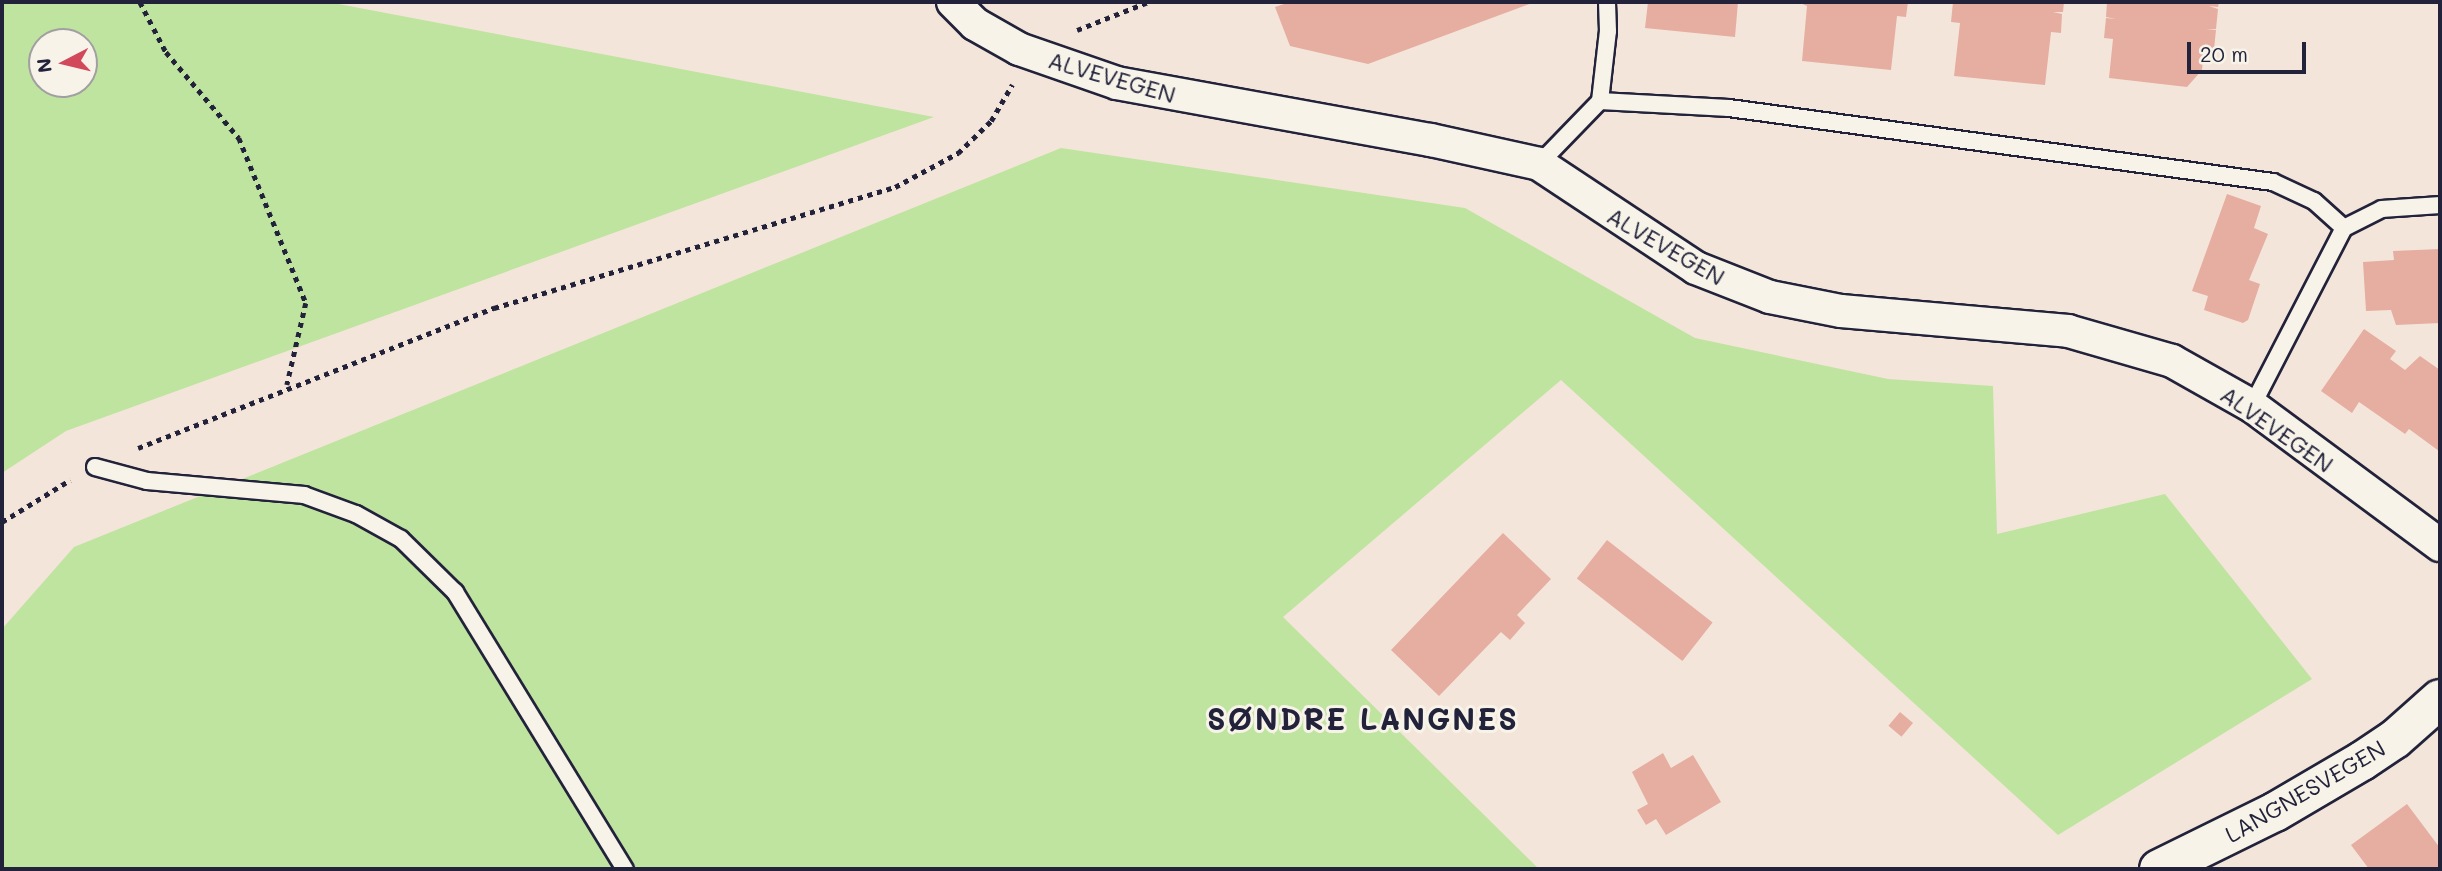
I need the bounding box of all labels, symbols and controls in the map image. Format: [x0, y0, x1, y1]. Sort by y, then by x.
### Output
north arrow [28, 28, 98, 98]
scale bar [2190, 28, 2309, 72]
text: 20 m [2200, 40, 2248, 67]
street label: ALVEVEGEN [1045, 46, 1179, 108]
text: N [30, 57, 57, 74]
street label: ALVEVEGEN [1602, 201, 1730, 291]
street label: ALVEVEGEN [2215, 380, 2339, 478]
district label: SØNDRE LANGNES [1209, 700, 1517, 736]
street label: LANGNESVEGEN [2220, 734, 2390, 848]

